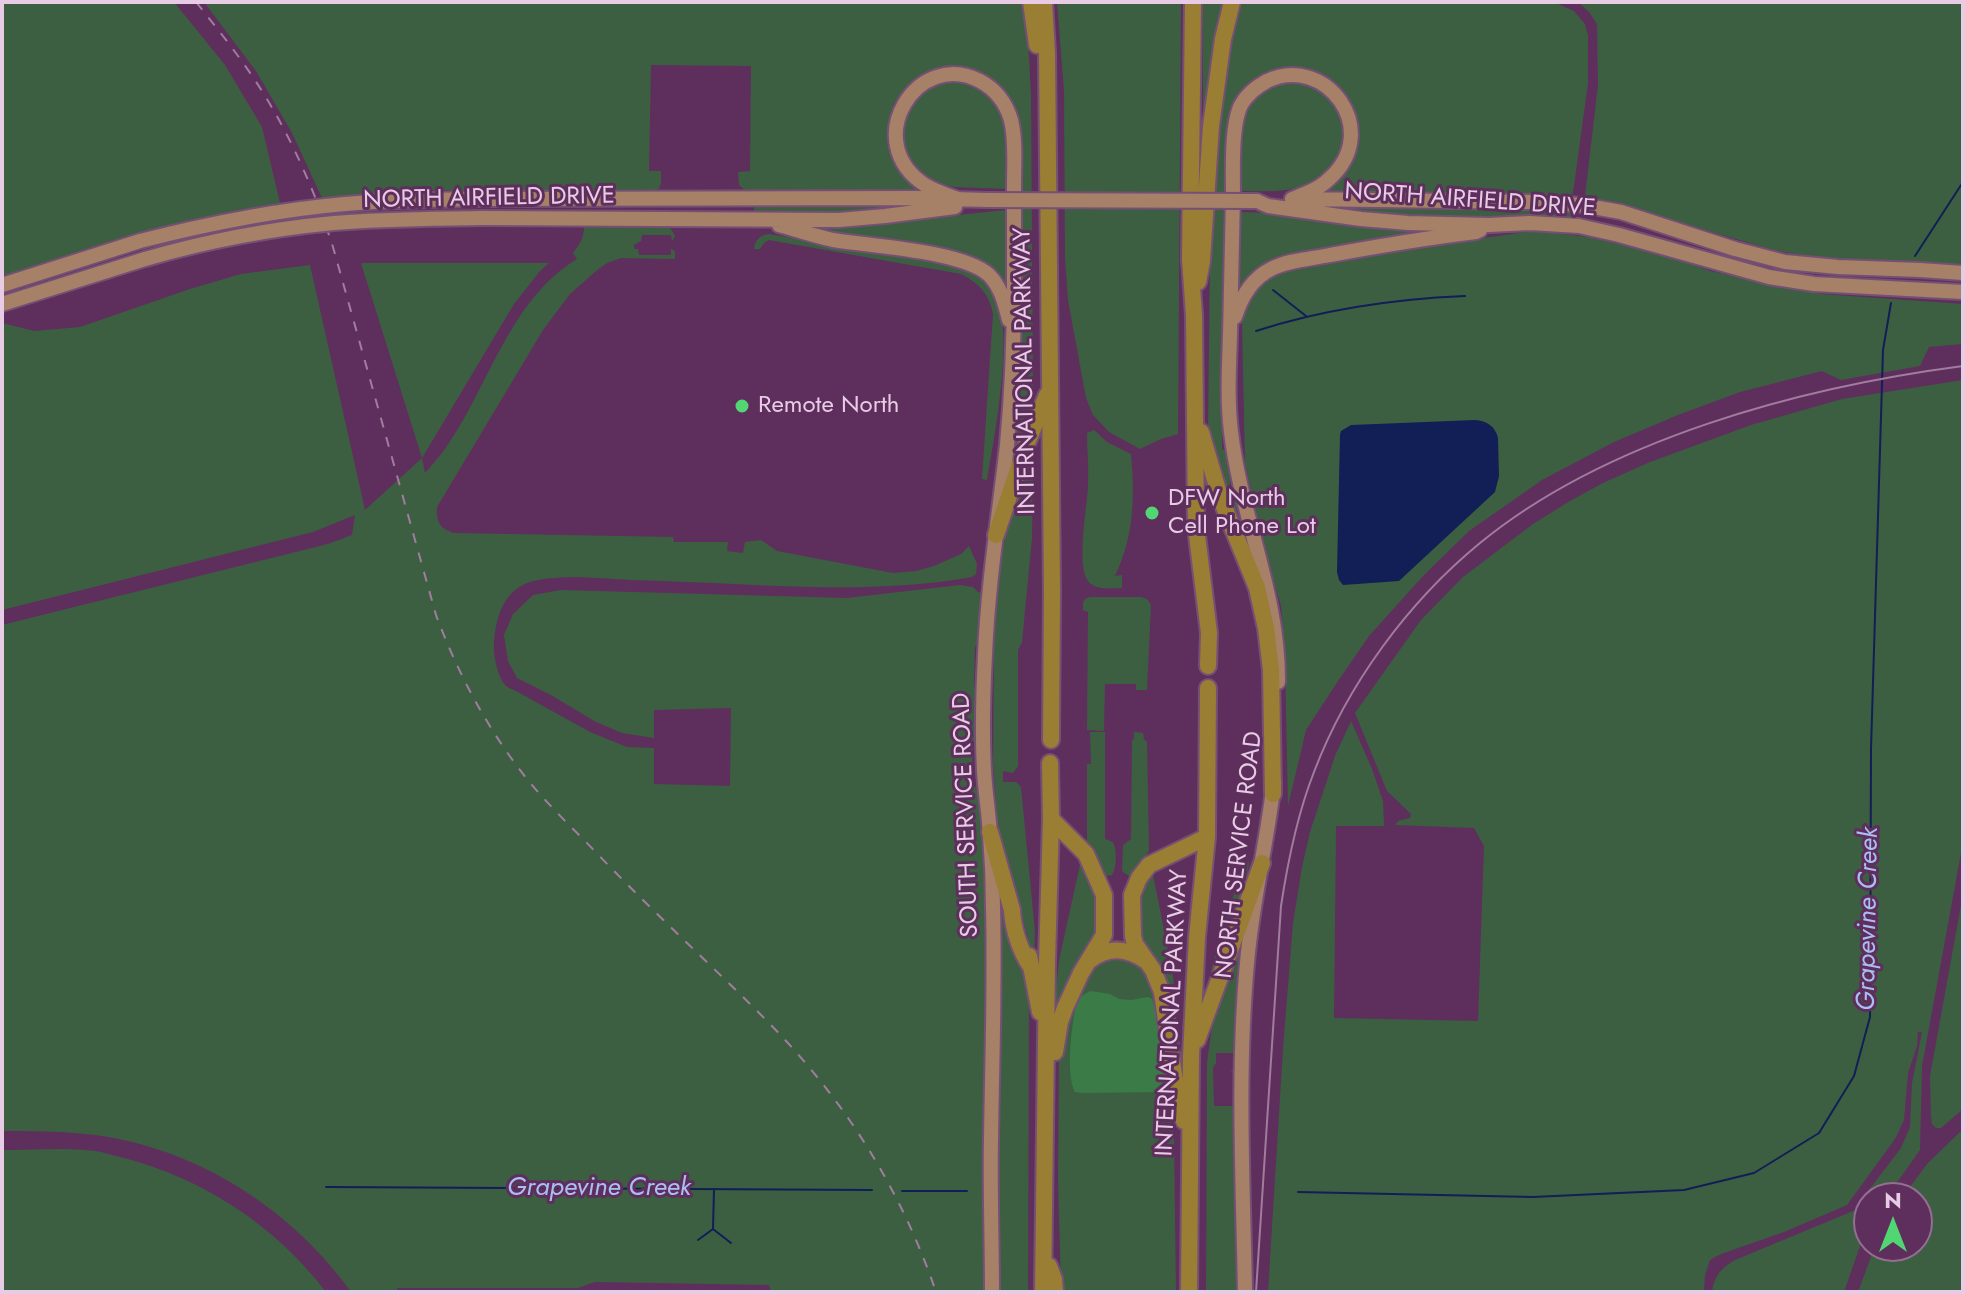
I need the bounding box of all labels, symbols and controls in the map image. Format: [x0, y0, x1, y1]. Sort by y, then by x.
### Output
street label: NORTH AIRFIELD DRIVE [1343, 178, 1597, 224]
street label: NORTH AIRFIELD DRIVE [363, 182, 615, 216]
street label: INTERNATIONAL PARKWAY [1009, 227, 1043, 515]
place label: Remote North [758, 392, 899, 420]
marker: Remote North [733, 397, 751, 415]
place label: DFW North Cell Phone Lot [1168, 485, 1316, 541]
marker: DFW North Cell Phone Lot [1143, 504, 1161, 522]
street label: SOUTH SERVICE ROAD [948, 692, 986, 938]
street label: NORTH SERVICE ROAD [1211, 730, 1269, 980]
water label: Grapevine Creek [1852, 827, 1886, 1011]
street label: INTERNATIONAL PARKWAY [1151, 869, 1195, 1157]
water label: Grapevine Creek [507, 1173, 691, 1205]
north arrow [1853, 1182, 1933, 1262]
text: N [1884, 1184, 1902, 1216]

